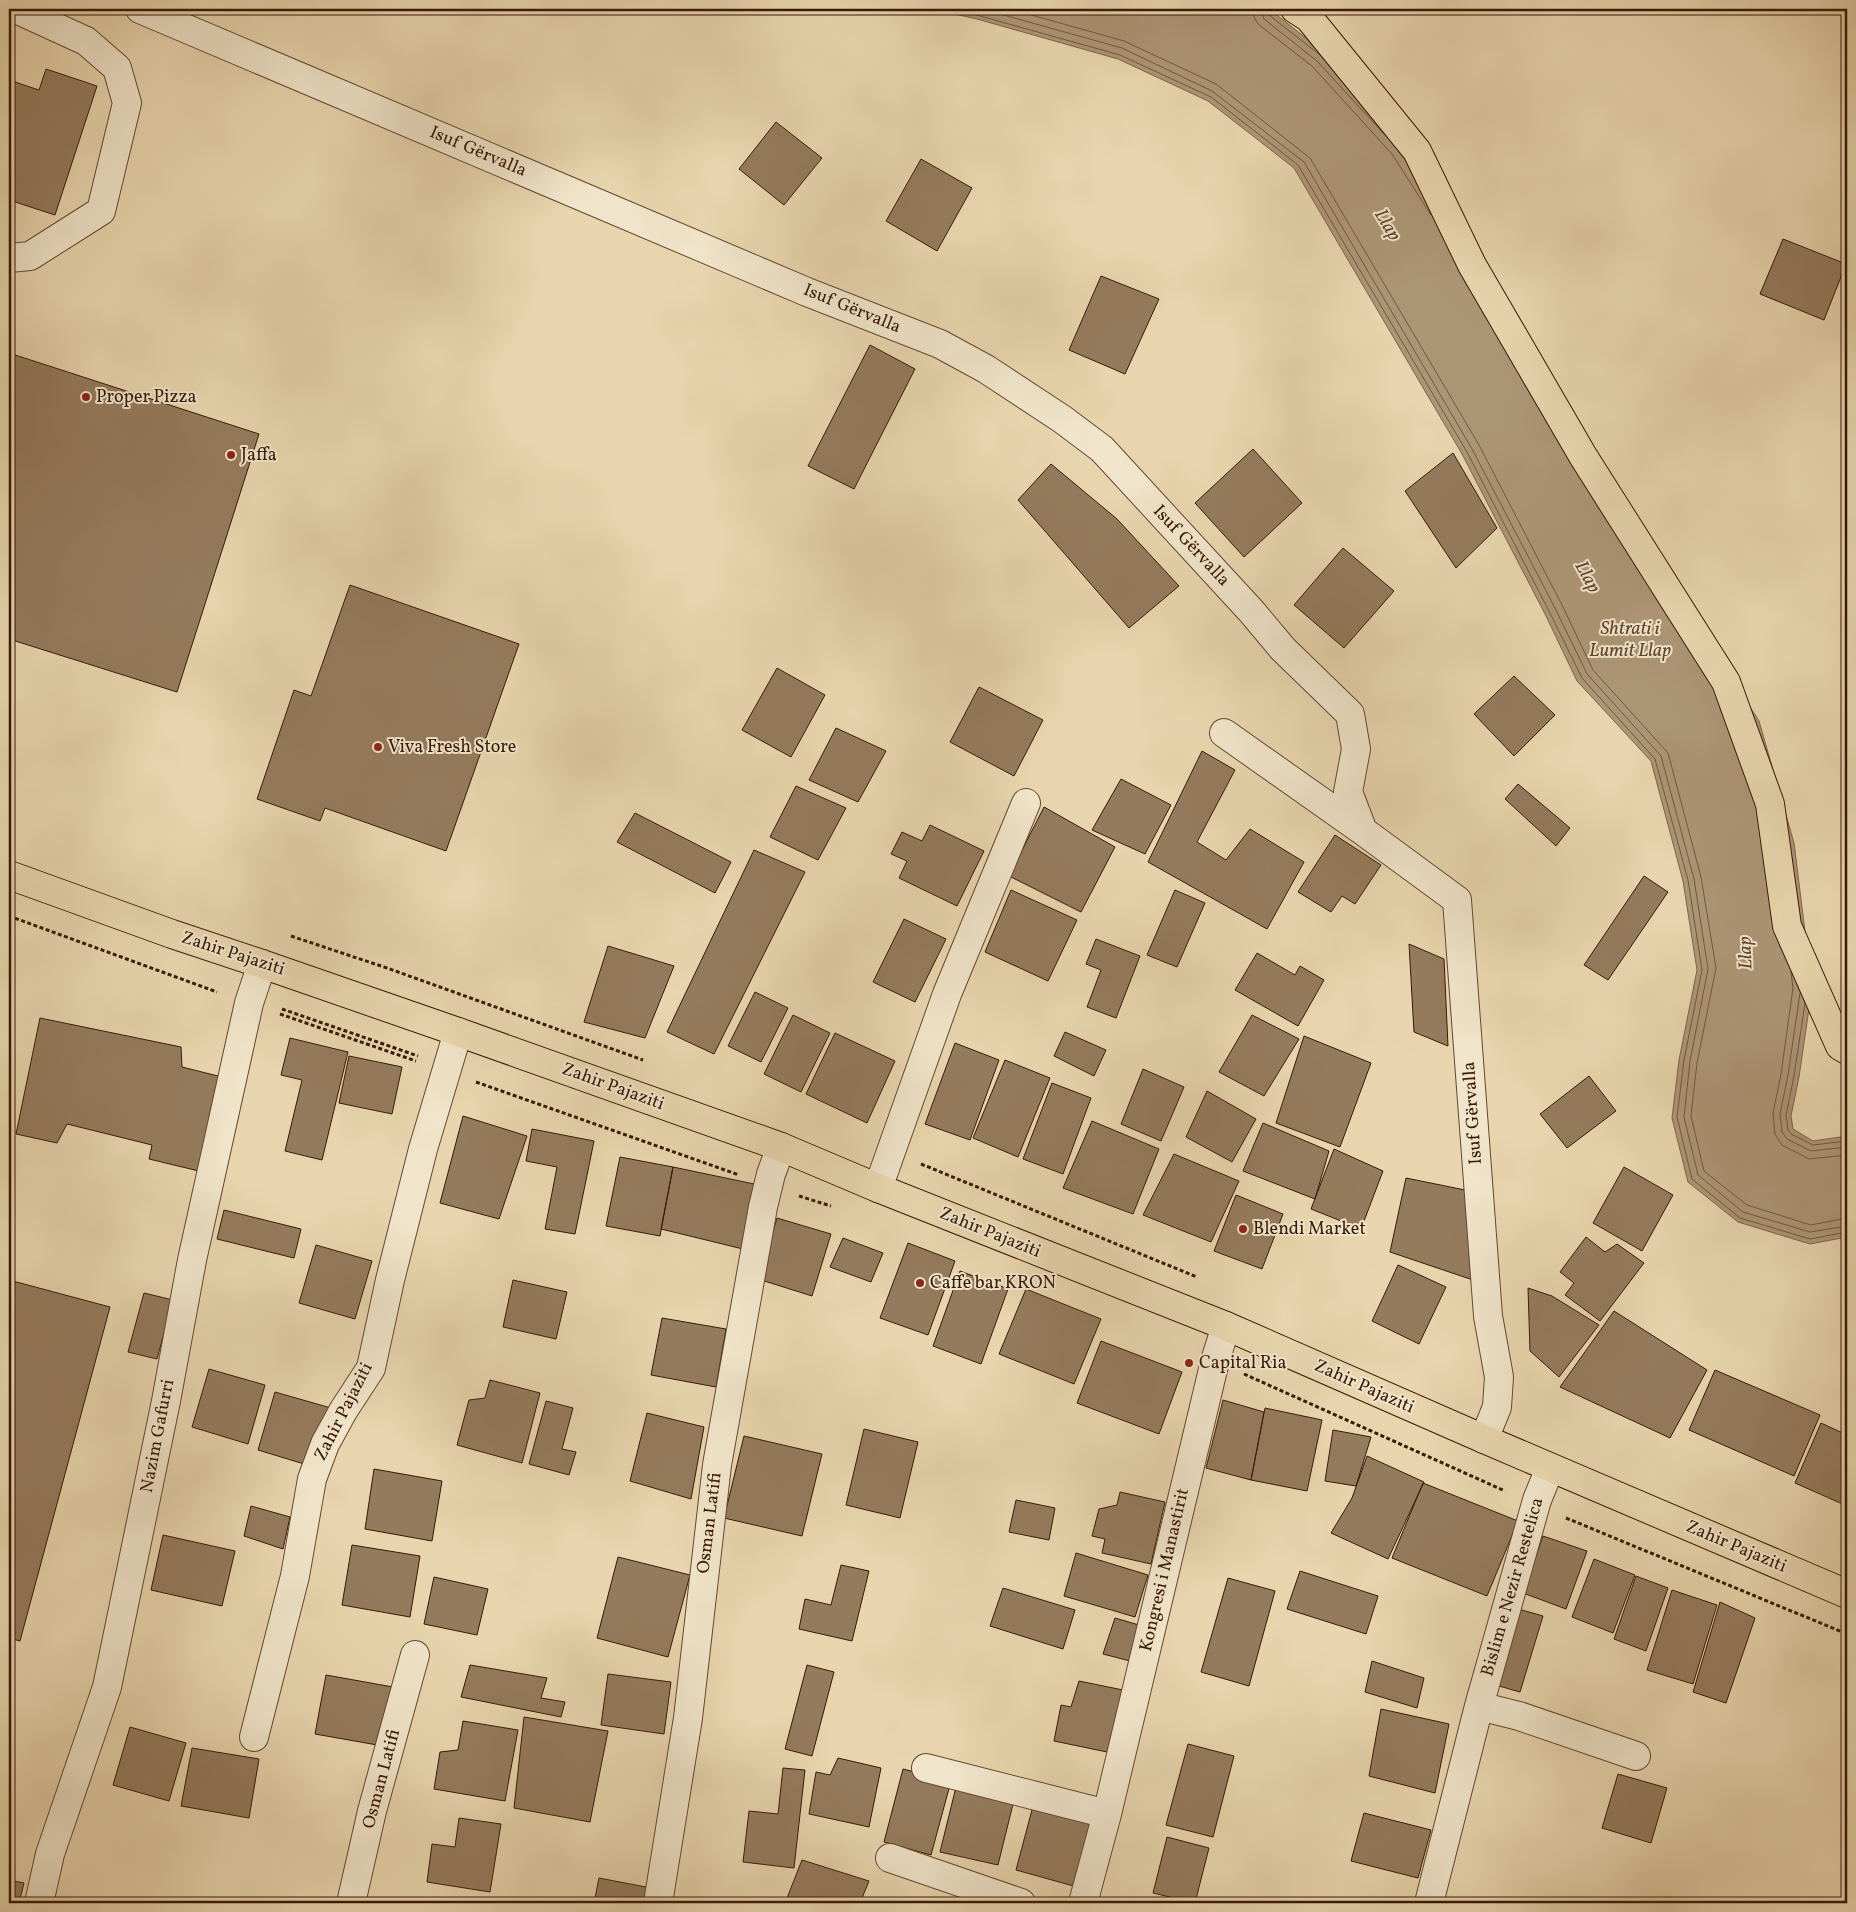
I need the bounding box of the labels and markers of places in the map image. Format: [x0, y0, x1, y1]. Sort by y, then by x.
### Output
place label: Proper Pizza [96, 385, 196, 410]
marker: Proper Pizza [80, 391, 92, 403]
place label: Jaffa [241, 443, 277, 468]
marker: Jaffa [225, 449, 237, 461]
place label: Viva Fresh Store [388, 735, 516, 760]
marker: Viva Fresh Store [372, 741, 384, 753]
place label: Blendi Market [1253, 1217, 1366, 1242]
marker: Blendi Market [1237, 1223, 1249, 1235]
place label: Caffe bar KRON [930, 1271, 1056, 1296]
marker: Caffe bar KRON [914, 1277, 926, 1289]
place label: Capital Ria [1199, 1351, 1286, 1376]
marker: Capital Ria [1183, 1357, 1195, 1369]

